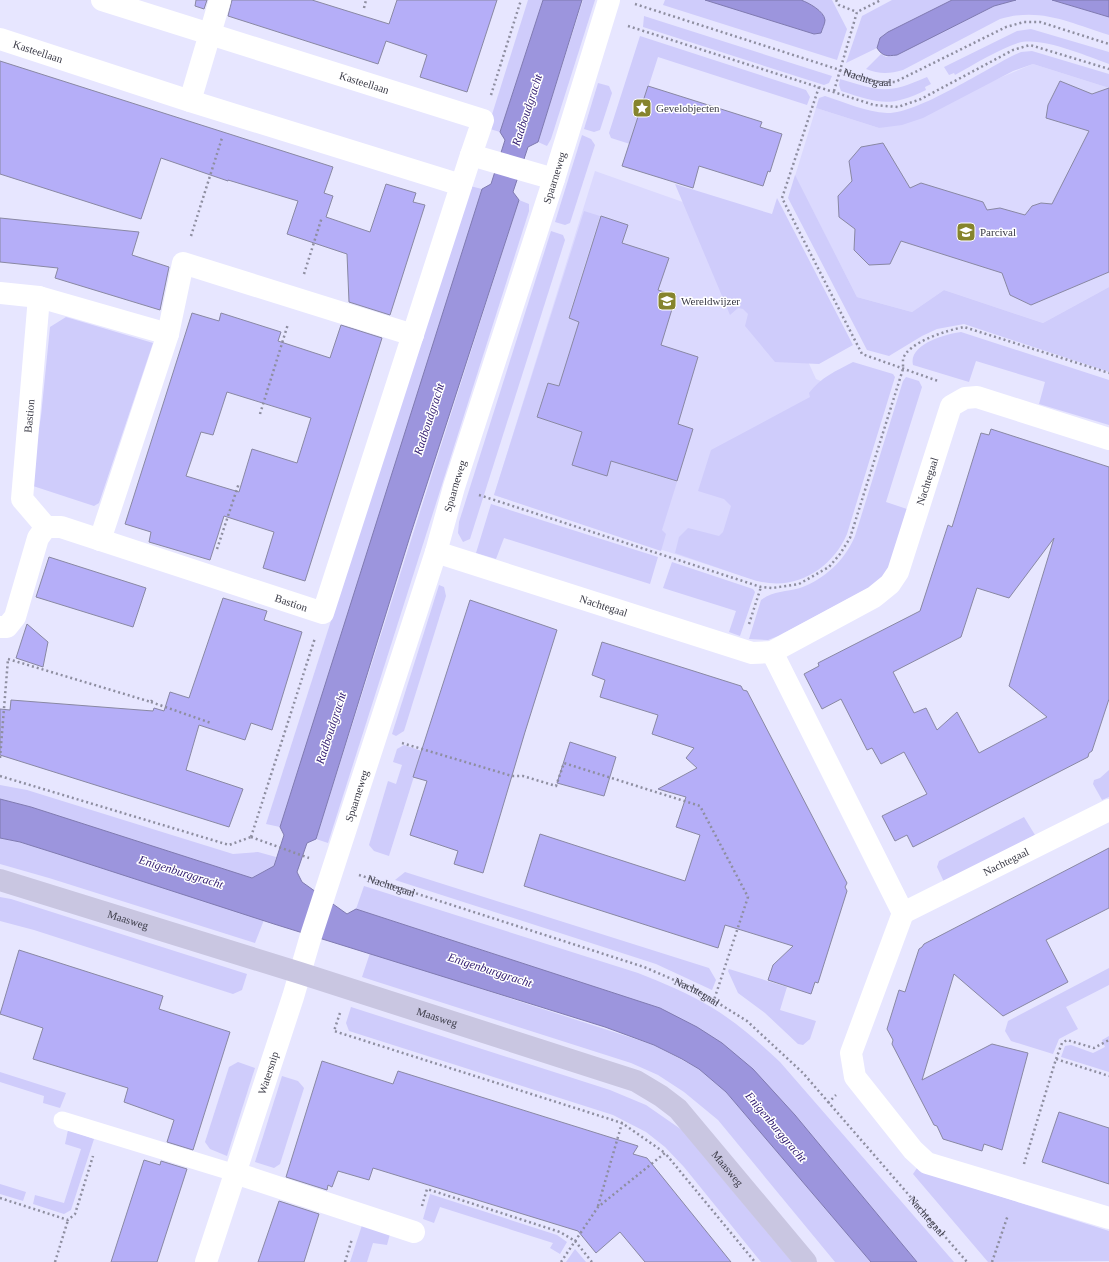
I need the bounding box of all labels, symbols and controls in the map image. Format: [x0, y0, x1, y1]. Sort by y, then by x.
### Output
street label: Kasteellaan [12, 38, 65, 65]
street label: Nachtegaal [842, 66, 892, 88]
street label: Kasteellaan [338, 69, 391, 96]
water label: Radboudgracht [508, 72, 545, 149]
place icon: Gevelobjecten [631, 97, 653, 119]
place label: Gevelobjecten [656, 102, 720, 114]
street label: Spaarneweg [540, 150, 568, 205]
school or university icon: Parcival [955, 221, 977, 243]
place label: Parcival [980, 226, 1016, 238]
school or university icon: Wereldwijzer [656, 290, 678, 312]
place label: Wereldwijzer [681, 295, 740, 307]
water label: Radboudgracht [410, 381, 447, 458]
street label: Bastion [22, 398, 36, 433]
street label: Nachtegaal [914, 456, 940, 507]
street label: Spaarneweg [441, 458, 469, 513]
street label: Bastion [273, 592, 310, 614]
street label: Nachtegaal [578, 592, 629, 619]
water label: Radboudgracht [312, 690, 349, 767]
street label: Spaarneweg [343, 768, 371, 823]
street label: Nachtegaal [981, 845, 1031, 878]
water label: Enigenburggracht [136, 852, 226, 892]
street label: Nachtegaal [366, 872, 417, 899]
street label: Maasweg [106, 908, 150, 932]
water label: Enigenburggracht [445, 950, 534, 990]
street label: Nachtegaal [673, 975, 722, 1009]
street label: Maasweg [415, 1005, 459, 1029]
street label: Watersnip [255, 1050, 281, 1096]
water label: Enigenburggracht [742, 1088, 810, 1166]
street label: Maasweg [710, 1148, 746, 1189]
street label: Nachtegaal [906, 1193, 948, 1239]

